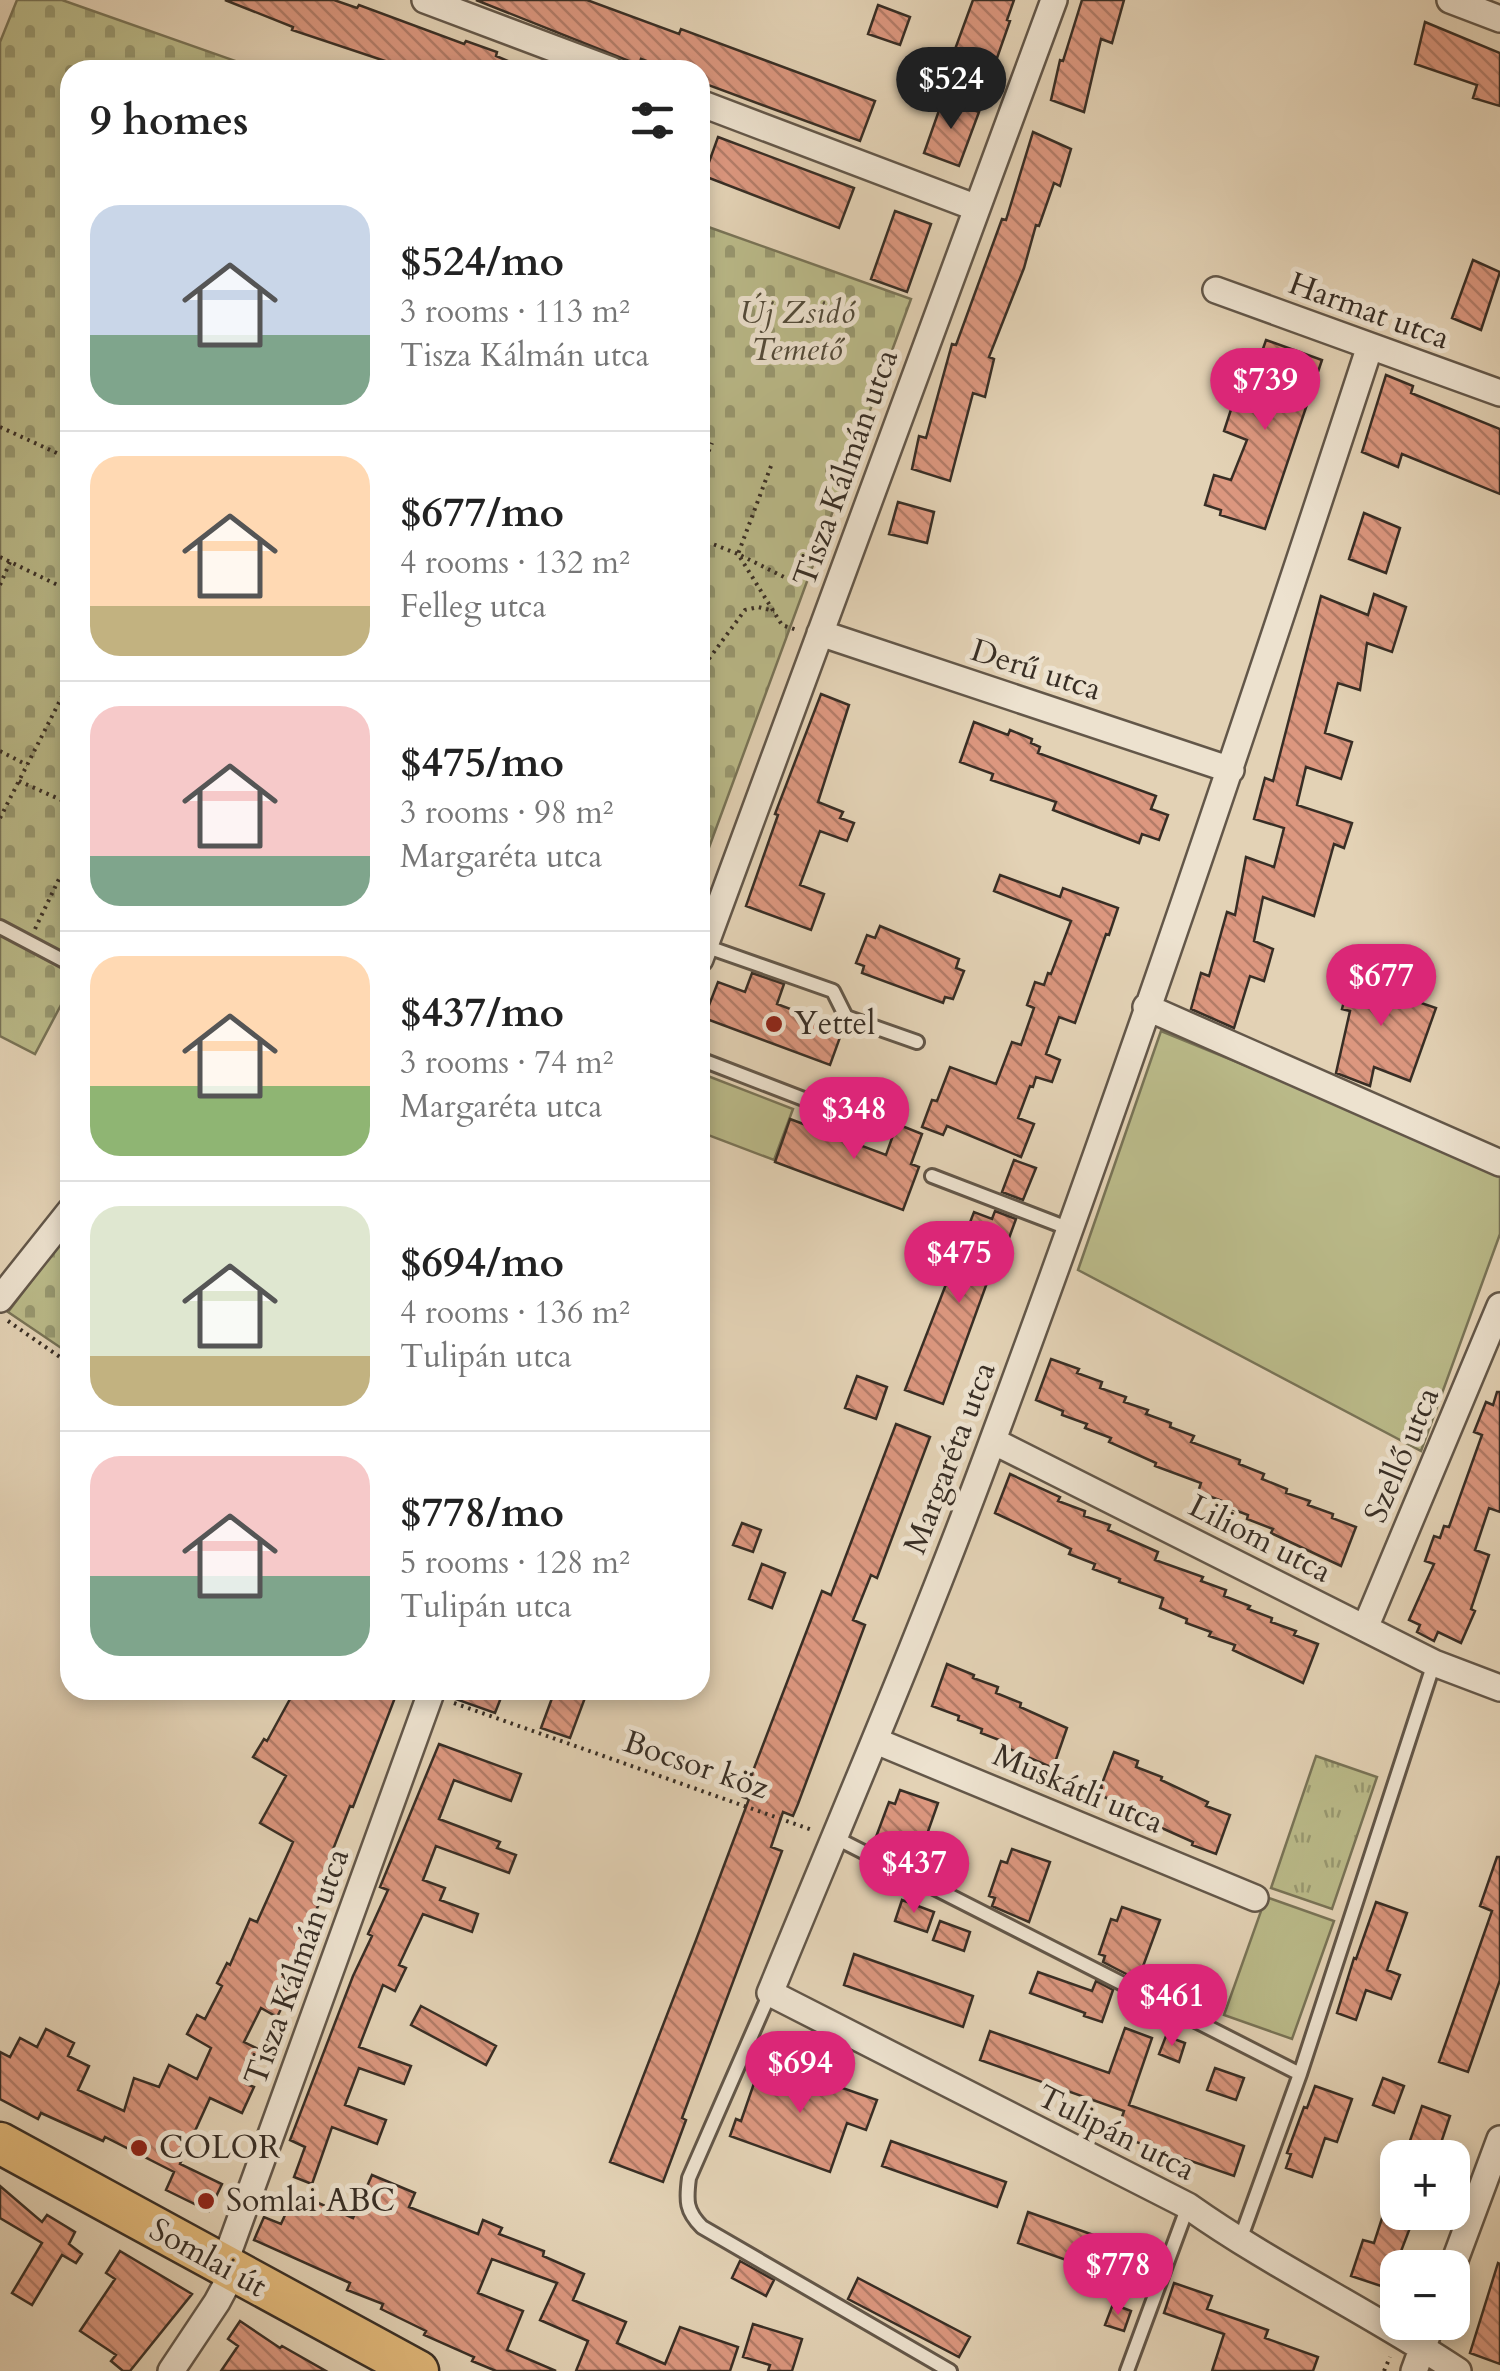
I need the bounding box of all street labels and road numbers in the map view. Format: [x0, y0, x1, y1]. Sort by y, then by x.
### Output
street label: Harmat utca [1283, 262, 1456, 360]
street label: Tisza Kálmán utca [783, 343, 909, 593]
street label: Derű utca [965, 628, 1107, 712]
street label: Margaréta utca [893, 1356, 1007, 1560]
street label: Szellő utca [1354, 1380, 1450, 1529]
street label: Liliom utca [1181, 1484, 1339, 1594]
street label: Bocsor köz [618, 1720, 774, 1810]
street label: Muskátli utca [986, 1733, 1170, 1845]
street label: Tisza Kálmán utca [234, 1842, 360, 2092]
street label: Tulipán utca [1029, 2074, 1203, 2192]
street label: Somlai út [142, 2208, 274, 2308]

